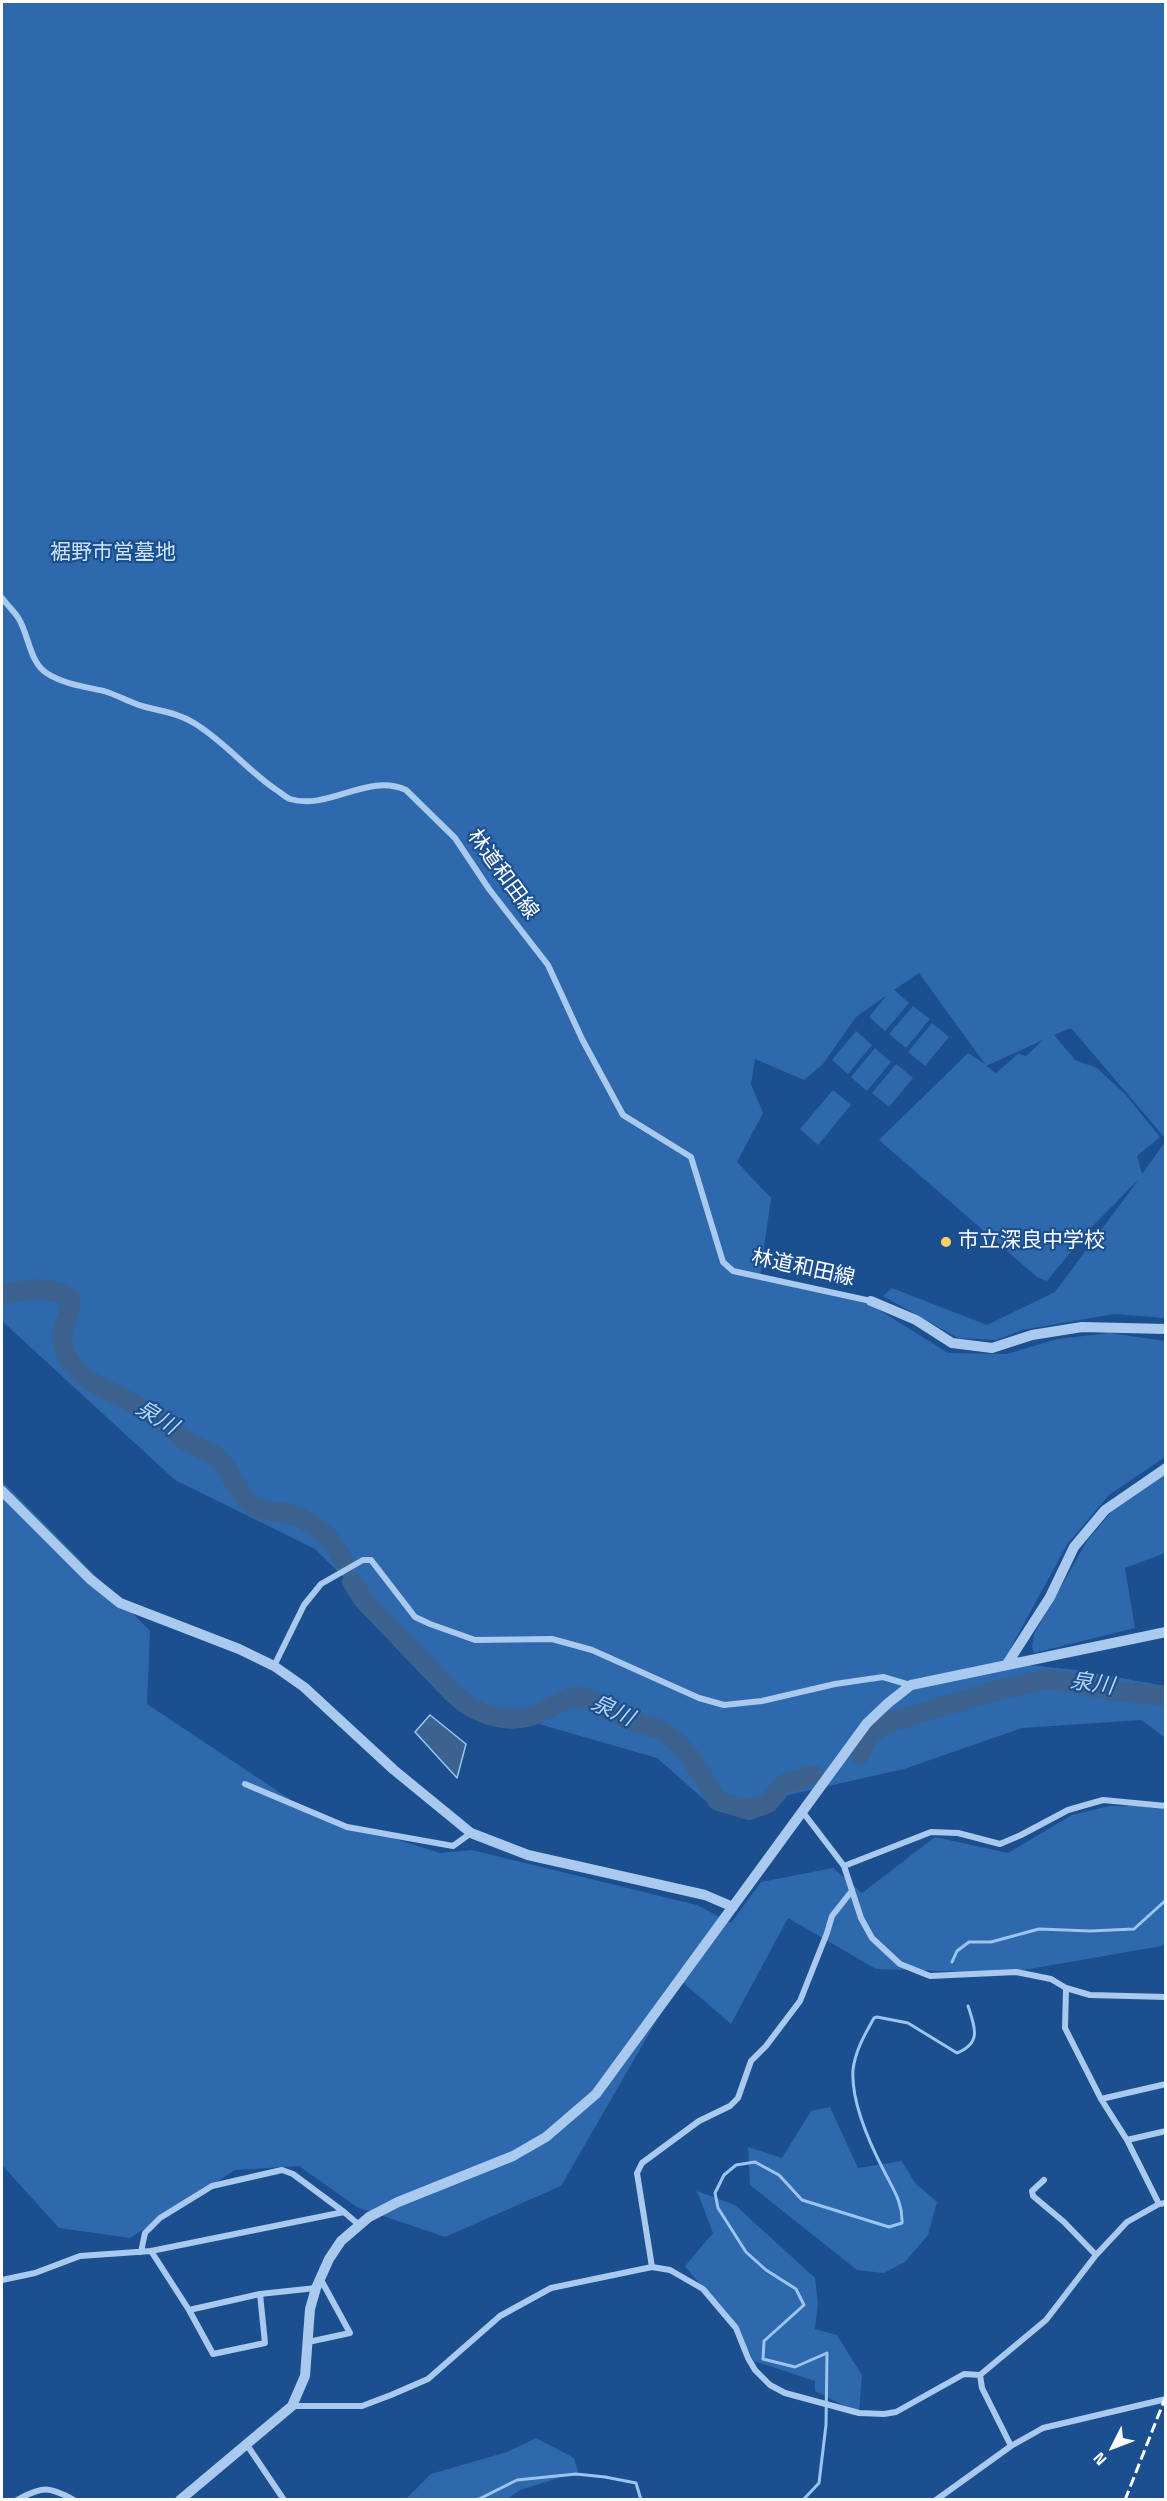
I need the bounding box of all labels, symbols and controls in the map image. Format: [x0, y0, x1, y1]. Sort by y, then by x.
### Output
park label: 裾野市営墓地 [50, 541, 176, 567]
street label: 林道和田線 [461, 825, 543, 925]
place label: 市立深良中学校 [958, 1229, 1105, 1255]
marker: 市立深良中学校 [939, 1235, 953, 1249]
street label: 林道和田線 [749, 1246, 857, 1292]
water label: 泉川 [130, 1396, 182, 1442]
water label: 泉川 [1068, 1669, 1116, 1701]
water label: 泉川 [587, 1691, 637, 1733]
north arrow [1083, 2417, 1143, 2477]
text: N [1087, 2447, 1112, 2471]

